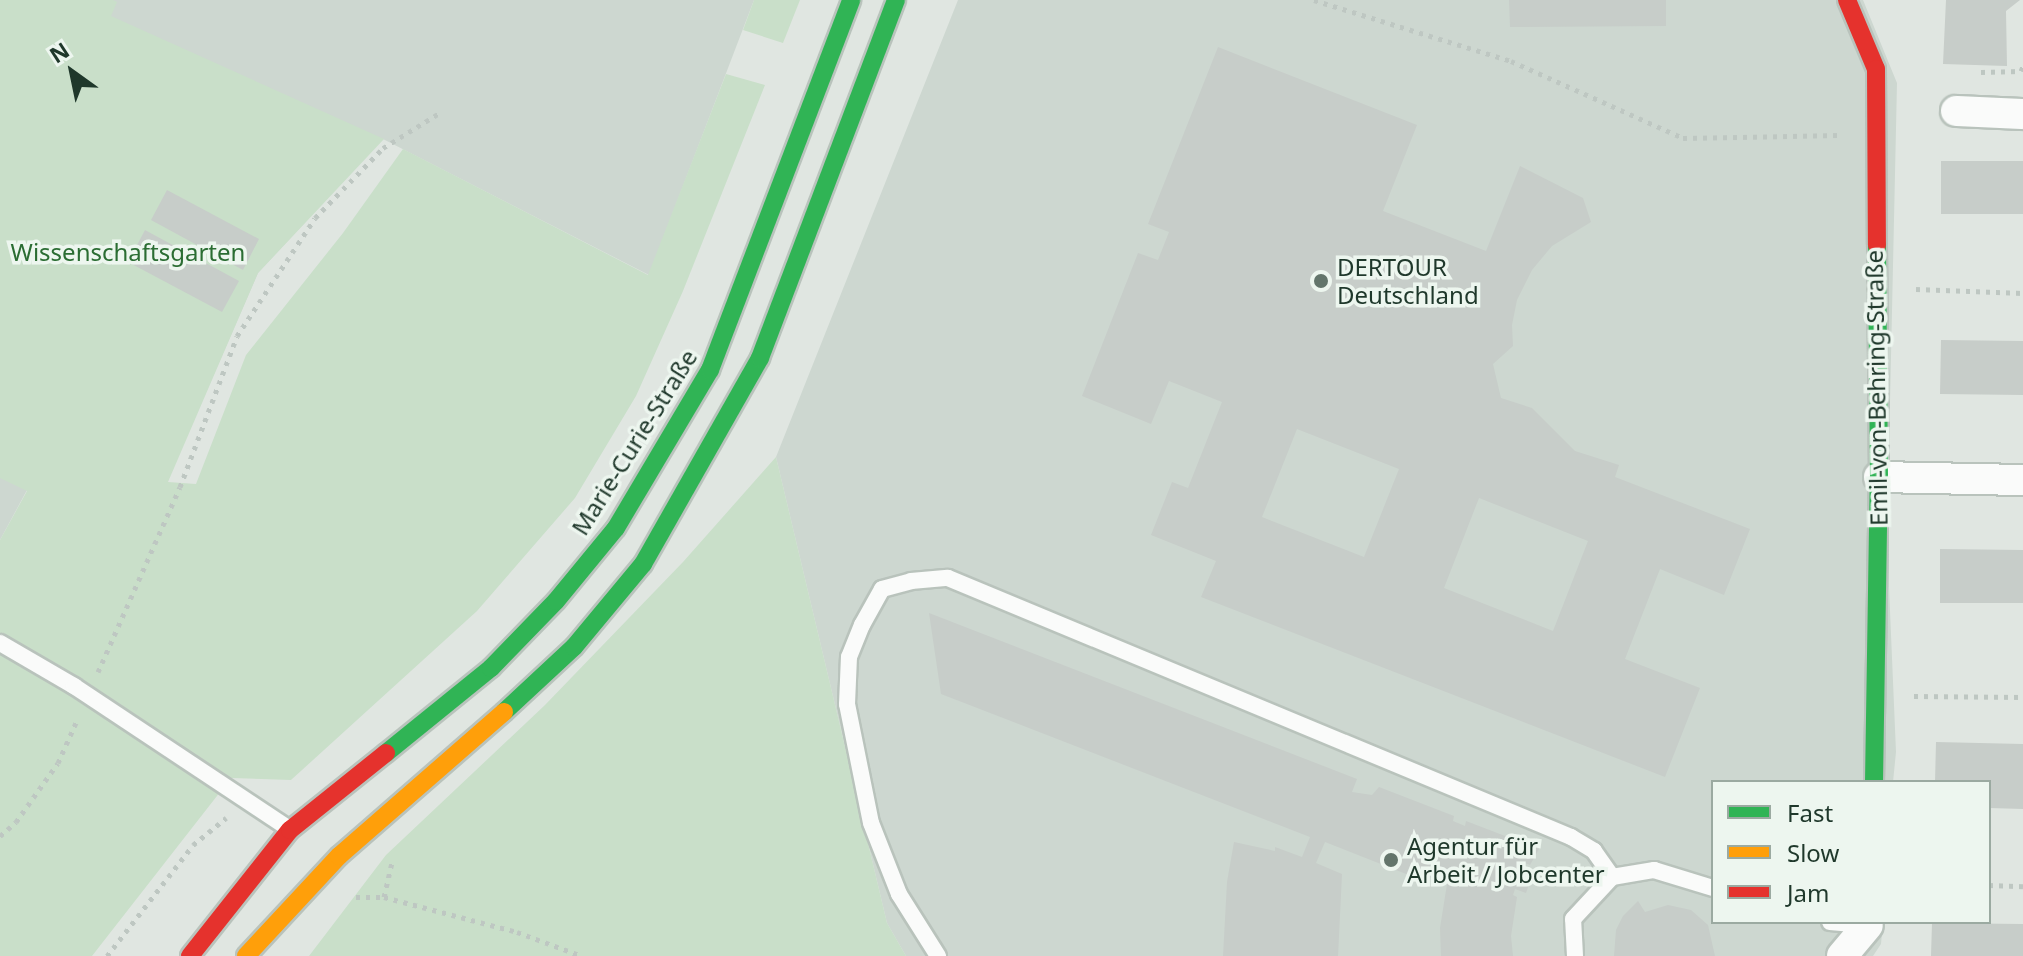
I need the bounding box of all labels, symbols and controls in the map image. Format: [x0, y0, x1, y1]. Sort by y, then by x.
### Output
north arrow [32, 32, 112, 112]
text: N [43, 34, 75, 69]
park label: Wissenschaftsgarten [11, 238, 245, 266]
street label: Emil-von-Behring-Straße [1859, 250, 1893, 526]
place label: DERTOUR Deutschland [1337, 253, 1479, 309]
marker: DERTOUR Deutschland [1312, 272, 1330, 290]
street label: Marie-Curie-Straße [565, 344, 703, 540]
legend [1711, 780, 1991, 924]
text: Fast [1787, 796, 1833, 829]
place label: Agentur für Arbeit / Jobcenter [1407, 832, 1605, 888]
text: Slow [1787, 836, 1839, 869]
marker: Agentur für Arbeit / Jobcenter [1382, 851, 1400, 869]
text: Jam [1787, 876, 1829, 909]

